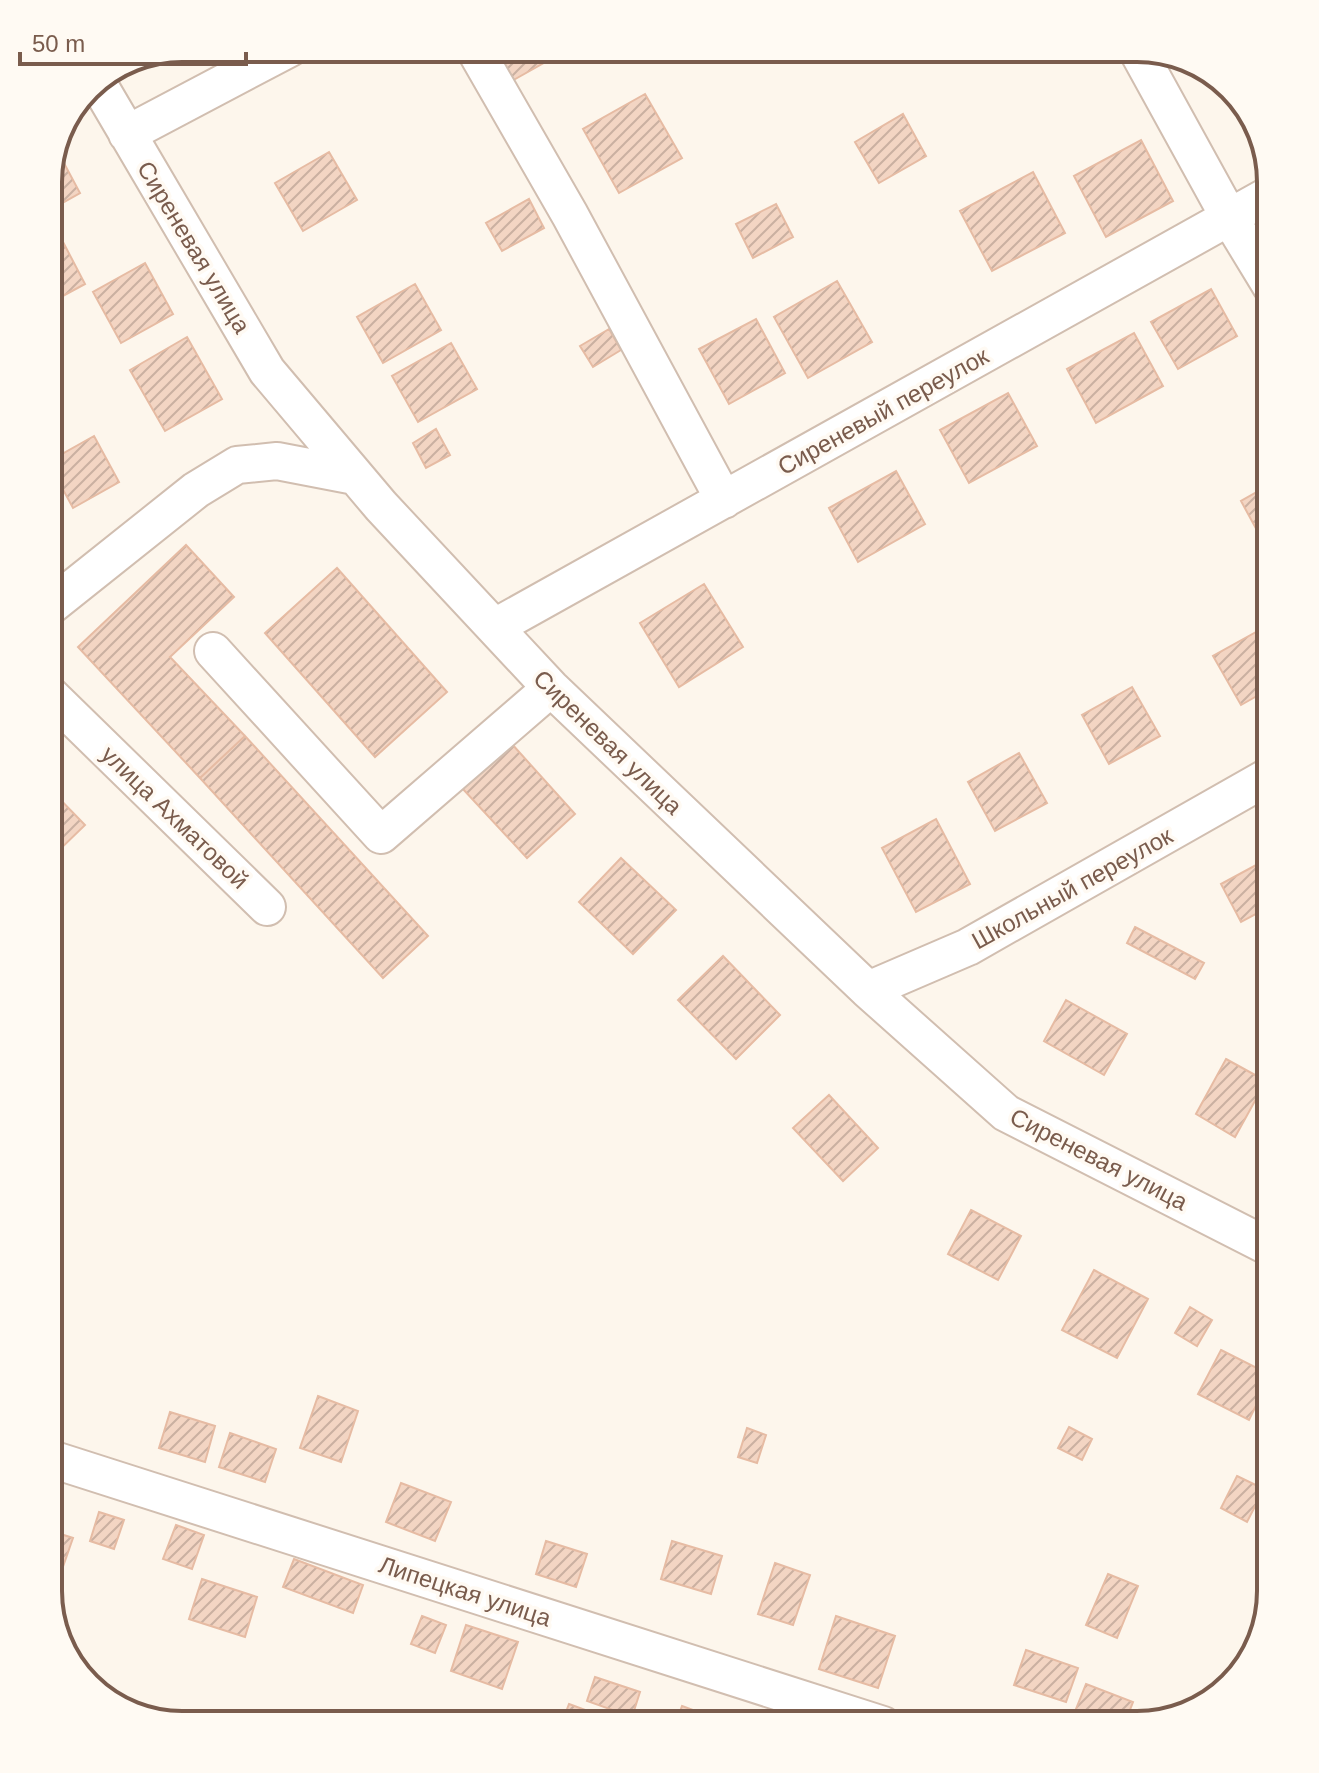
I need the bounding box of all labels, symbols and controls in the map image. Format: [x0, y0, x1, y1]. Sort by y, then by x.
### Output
scale bar [20, 16, 246, 66]
text: 50 m [32, 30, 85, 57]
street label: Сиреневая улица [132, 156, 256, 338]
street label: Сиреневый переулок [773, 342, 993, 480]
street label: Сиреневая улица [528, 664, 688, 820]
street label: улица Ахматовой [96, 740, 254, 894]
street label: Школьный переулок [967, 821, 1177, 954]
street label: Сиреневая улица [1006, 1103, 1193, 1216]
street label: Липецкая улица [376, 1550, 555, 1632]

